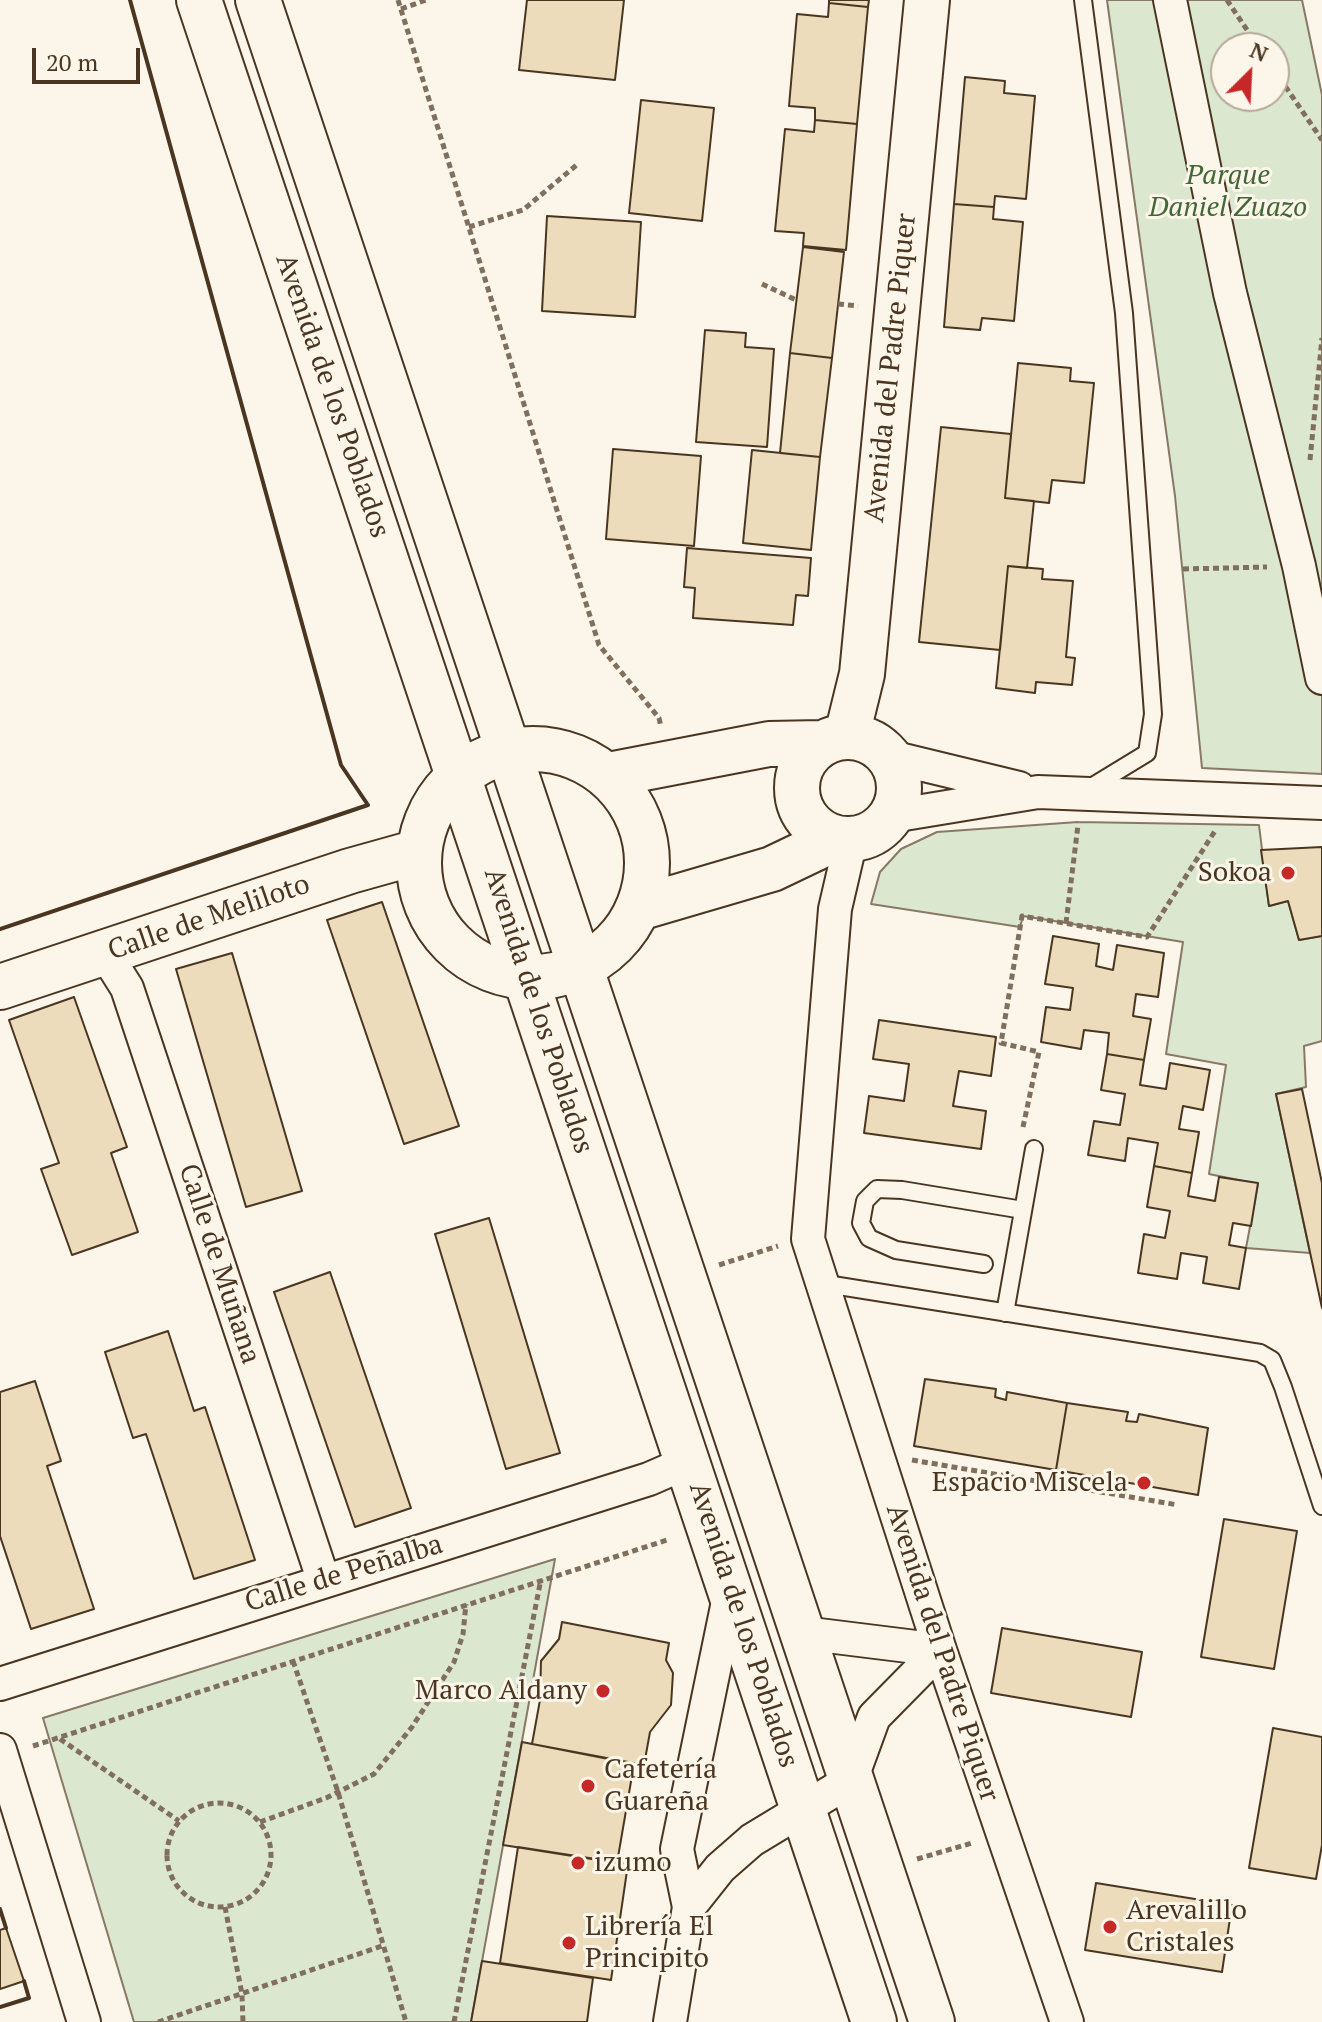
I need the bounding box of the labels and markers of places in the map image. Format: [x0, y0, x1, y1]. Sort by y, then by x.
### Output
place label: Sokoa [1198, 856, 1272, 890]
marker: Sokoa [1279, 864, 1297, 882]
place label: Espacio Miscela [932, 1466, 1128, 1500]
marker: Espacio Miscela [1135, 1474, 1153, 1492]
place label: Marco Aldany [415, 1674, 587, 1708]
marker: Marco Aldany [594, 1682, 612, 1700]
place label: Cafetería Guareña [604, 1753, 717, 1819]
marker: Cafetería Guareña [579, 1777, 597, 1795]
place label: izumo [594, 1846, 672, 1880]
marker: izumo [569, 1854, 587, 1872]
place label: Arevalillo Cristales [1126, 1894, 1247, 1960]
place label: Librería El Principito [585, 1910, 714, 1976]
marker: Arevalillo Cristales [1101, 1918, 1119, 1936]
marker: Librería El Principito [560, 1934, 578, 1952]

